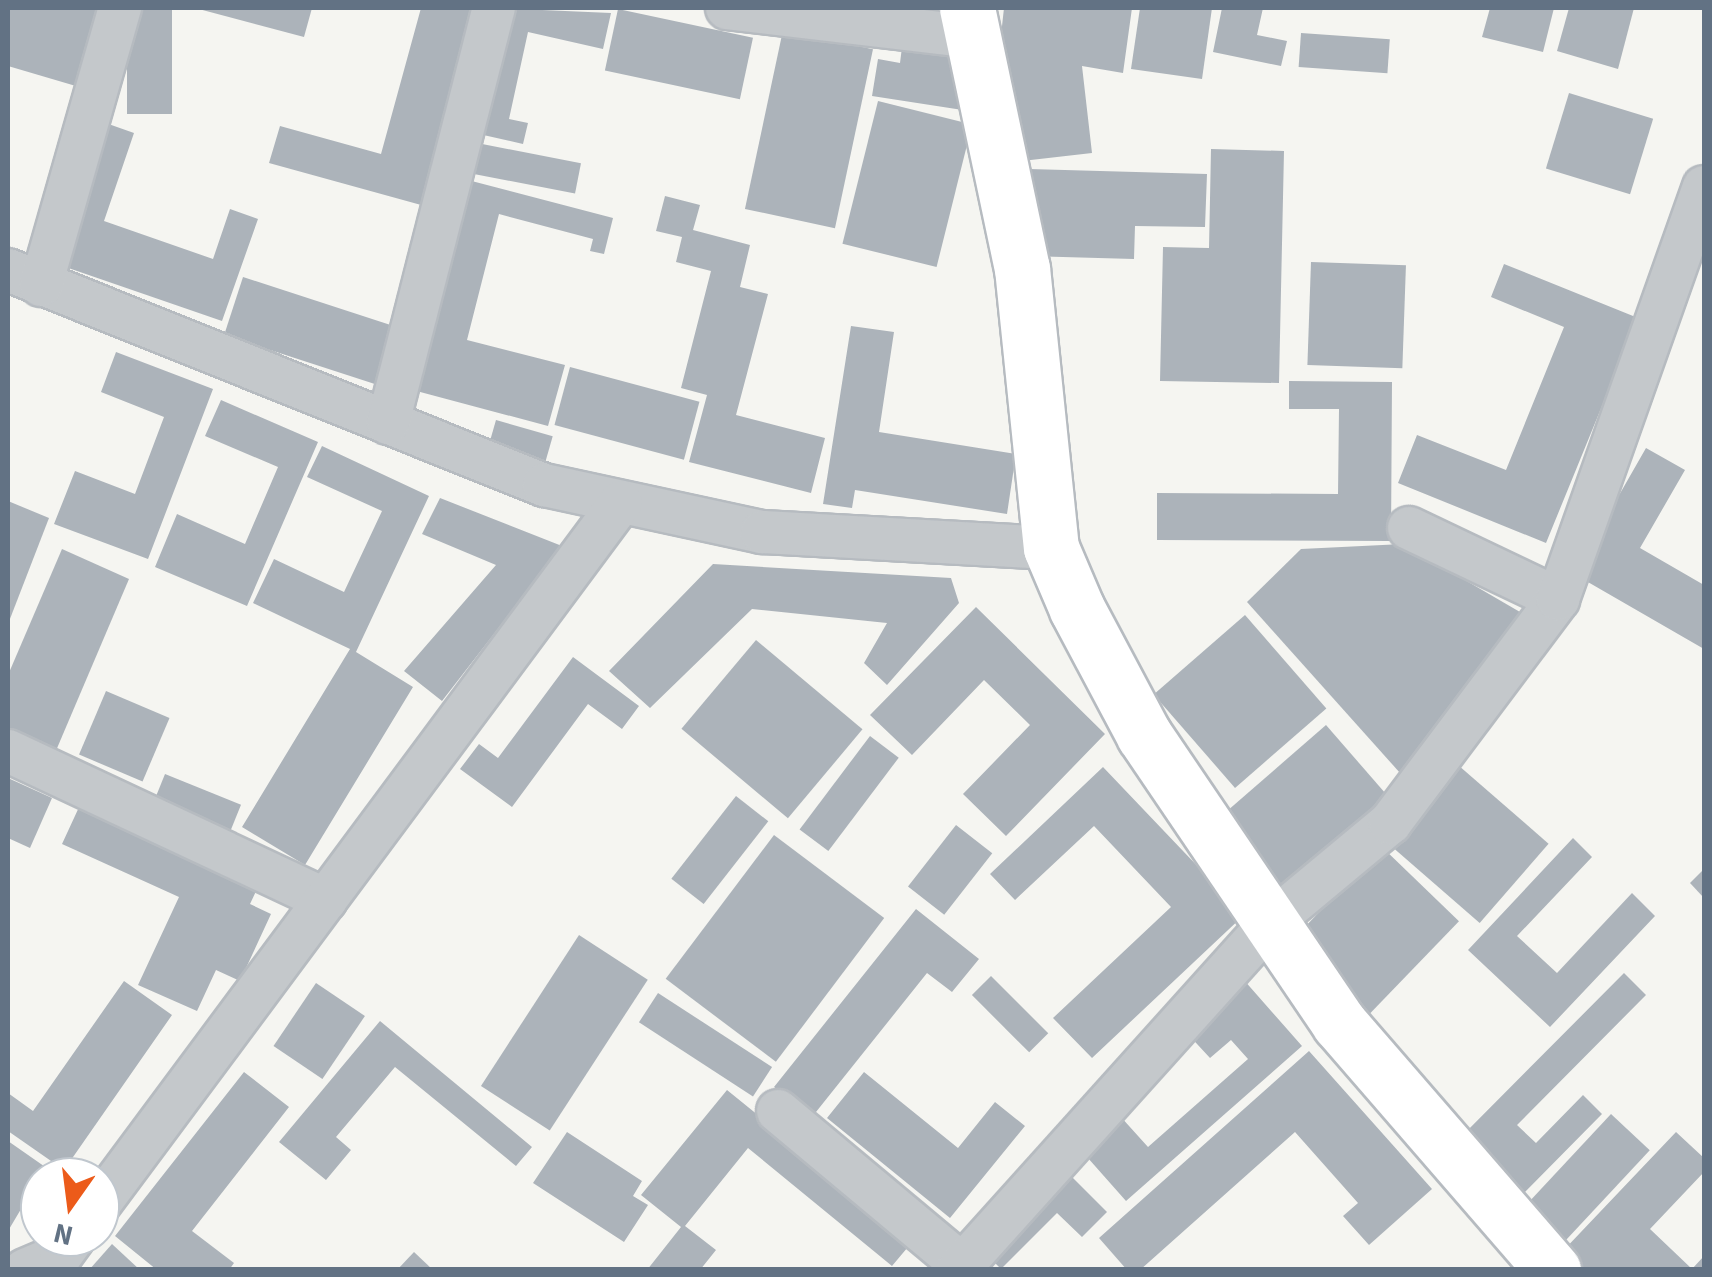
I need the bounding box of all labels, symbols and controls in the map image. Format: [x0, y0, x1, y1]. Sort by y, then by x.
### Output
north arrow [20, 1157, 120, 1257]
text: N [49, 1213, 77, 1256]

